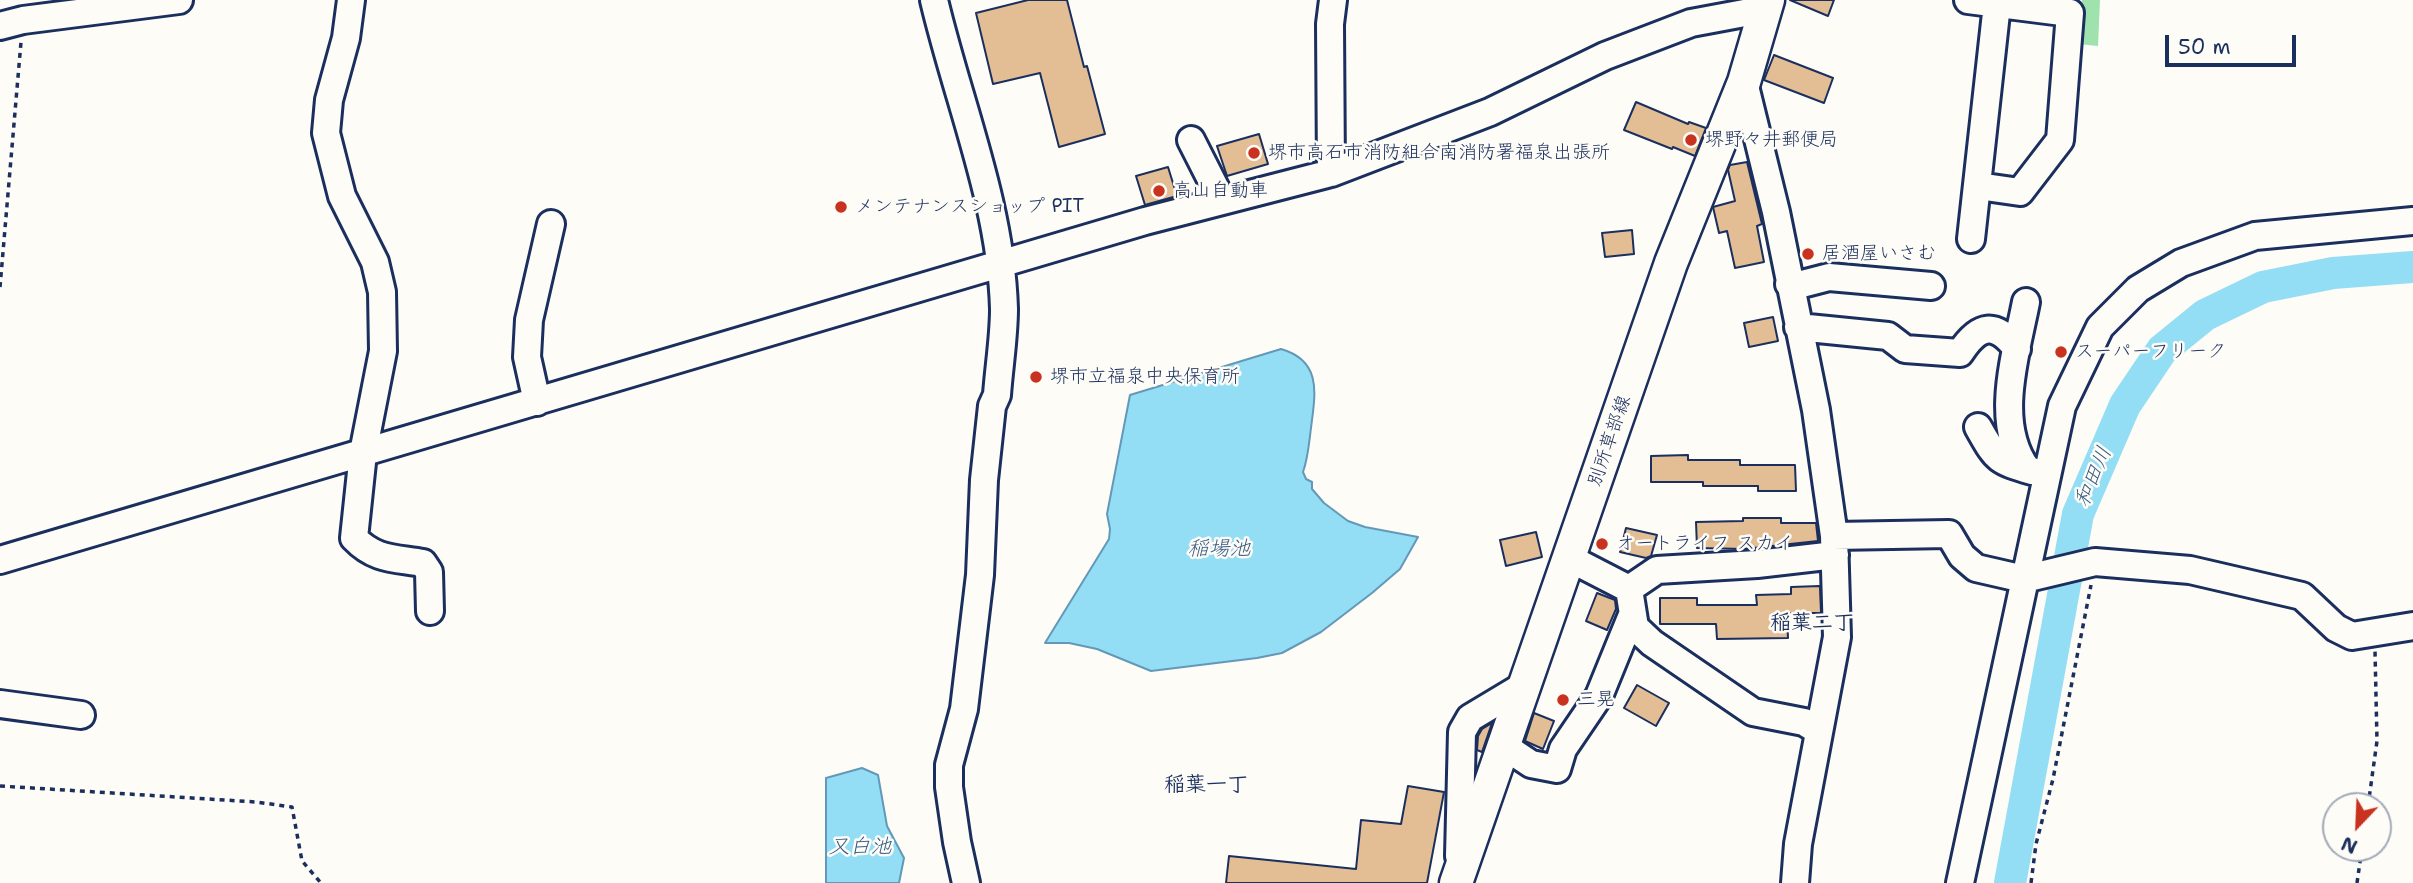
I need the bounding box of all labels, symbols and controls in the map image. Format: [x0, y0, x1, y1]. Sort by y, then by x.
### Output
scale bar [2168, 21, 2299, 65]
text: 50 m [2178, 33, 2231, 61]
place label: 堺野々井郵便局 [1705, 129, 1838, 151]
marker: 堺野々井郵便局 [1683, 132, 1699, 148]
place label: 堺市高石市消防組合南消防署福泉出張所 [1268, 142, 1610, 164]
marker: 堺市高石市消防組合南消防署福泉出張所 [1246, 145, 1262, 161]
place label: 高山自動車 [1173, 180, 1268, 202]
marker: 高山自動車 [1151, 183, 1167, 199]
place label: メンテナンスショップ PIT [855, 196, 1084, 218]
marker: メンテナンスショップ PIT [833, 199, 849, 215]
place label: 居酒屋いさむ [1822, 243, 1936, 265]
marker: 居酒屋いさむ [1800, 246, 1816, 262]
place label: スーパーフリーク [2075, 341, 2226, 363]
marker: スーパーフリーク [2053, 344, 2069, 360]
place label: 堺市立福泉中央保育所 [1050, 366, 1240, 388]
marker: 堺市立福泉中央保育所 [1028, 369, 1044, 385]
street label: 別所草部線 [1584, 392, 1636, 490]
water label: 和田川 [2070, 443, 2118, 511]
place label: オートライフ スカイ [1616, 533, 1793, 555]
marker: オートライフ スカイ [1594, 536, 1610, 552]
water label: 稲場池 [1188, 537, 1250, 563]
district label: 稲葉二丁 [1770, 611, 1854, 637]
place label: 三晃 [1577, 689, 1615, 711]
marker: 三晃 [1555, 692, 1571, 708]
district label: 稲葉一丁 [1164, 773, 1248, 799]
north arrow [2322, 792, 2392, 862]
text: N [2338, 831, 2361, 859]
water label: 又白池 [829, 835, 891, 861]

